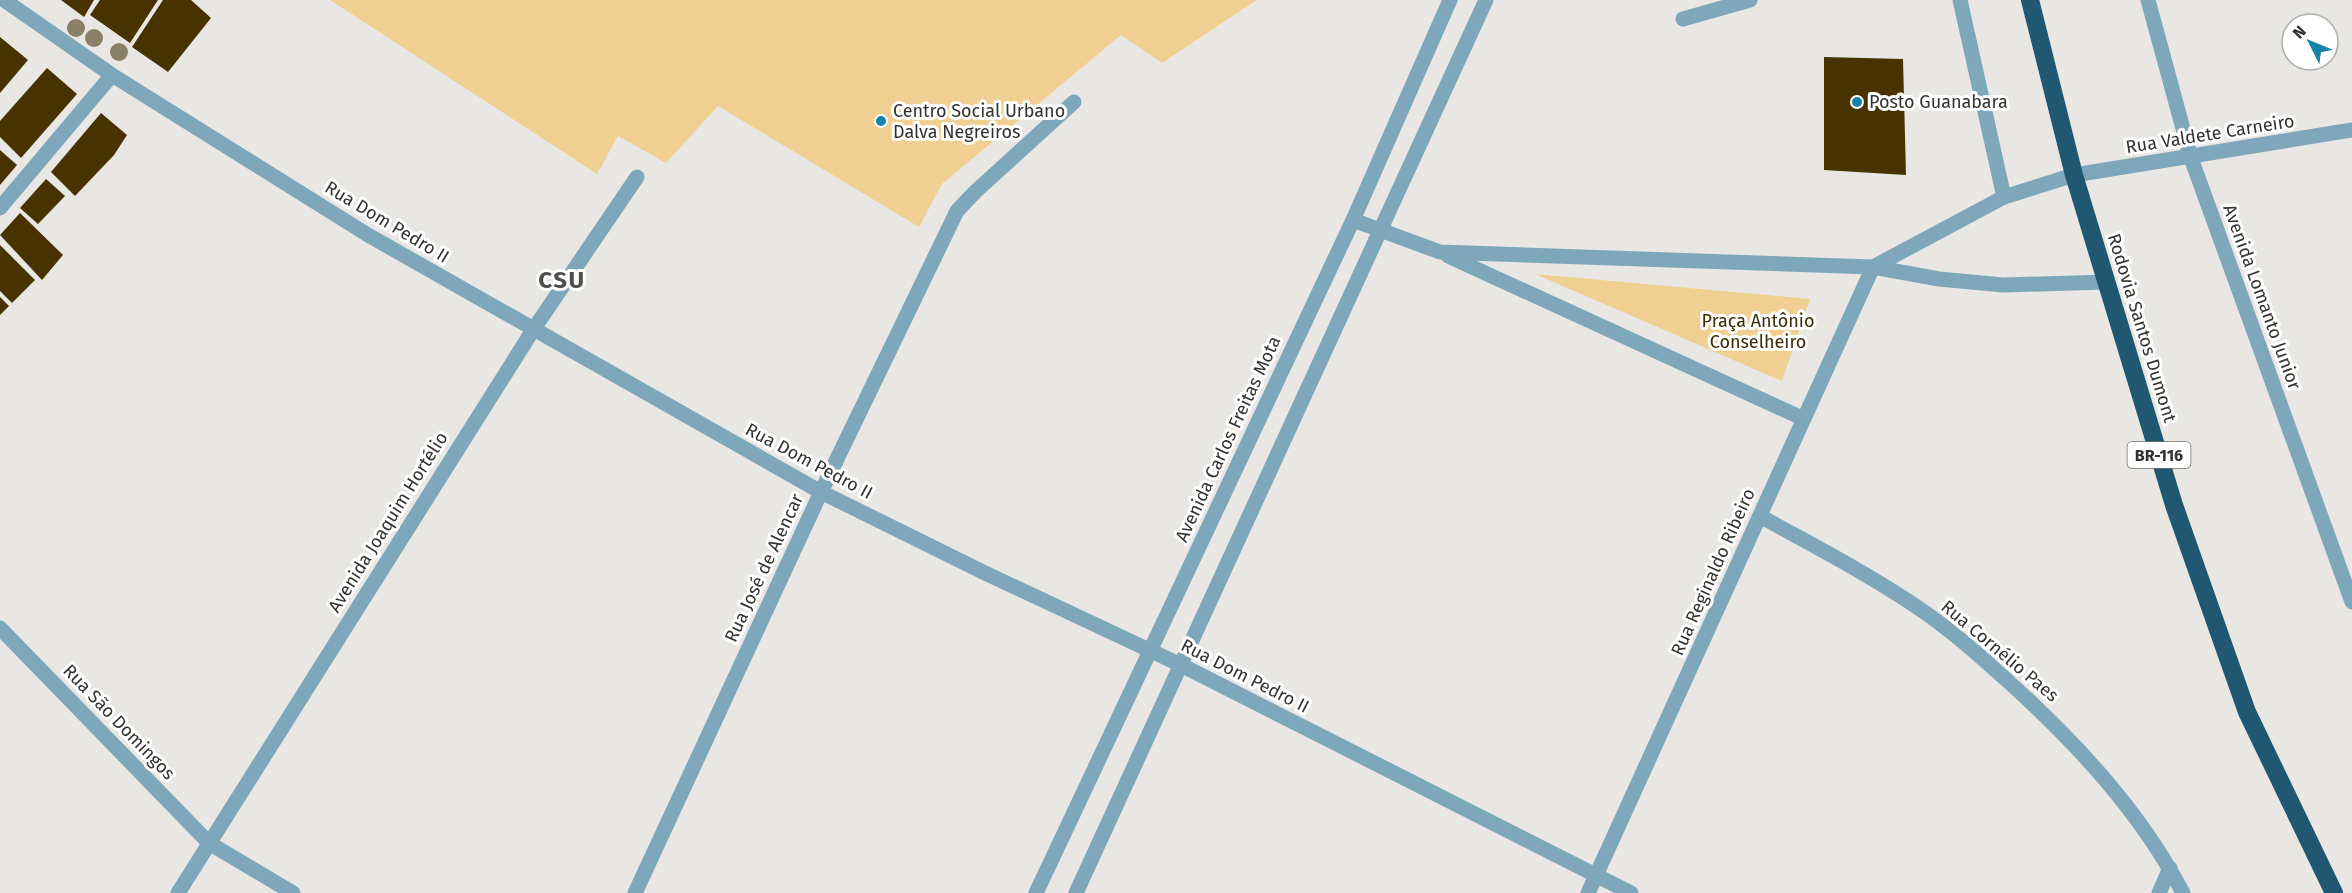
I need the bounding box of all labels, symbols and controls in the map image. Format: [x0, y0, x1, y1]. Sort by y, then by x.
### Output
north arrow [2280, 12, 2340, 72]
text: N [2289, 22, 2310, 42]
place label: Posto Guanabara [1869, 91, 2008, 113]
marker: Posto Guanabara [1850, 95, 1864, 109]
place label: Centro Social Urbano Dalva Negreiros [893, 100, 1065, 143]
street label: Rua Valdete Carneiro [2124, 110, 2296, 158]
marker: Centro Social Urbano Dalva Negreiros [874, 114, 888, 128]
street label: Rua Dom Pedro II [321, 176, 453, 268]
street label: Avenida Lomanto Junior [2218, 202, 2306, 393]
street label: Rodovia Santos Dumont [2103, 231, 2181, 425]
district label: CSU [538, 266, 586, 294]
park label: Praça Antônio Conselheiro [1702, 310, 1814, 353]
street label: Avenida Carlos Freitas Mota [1171, 333, 1285, 545]
street label: Rua Dom Pedro II [742, 418, 876, 504]
street label: Avenida Joaquim Hortélio [323, 428, 453, 616]
road number: BR-116 [2128, 442, 2190, 468]
street label: Rua Reginaldo Ribeiro [1666, 485, 1760, 659]
street label: Rua José de Alencar [720, 490, 808, 646]
street label: Rua Cornélio Paes [1937, 595, 2063, 707]
street label: Rua Dom Pedro II [1177, 634, 1313, 718]
street label: Rua São Domingos [58, 660, 180, 784]

